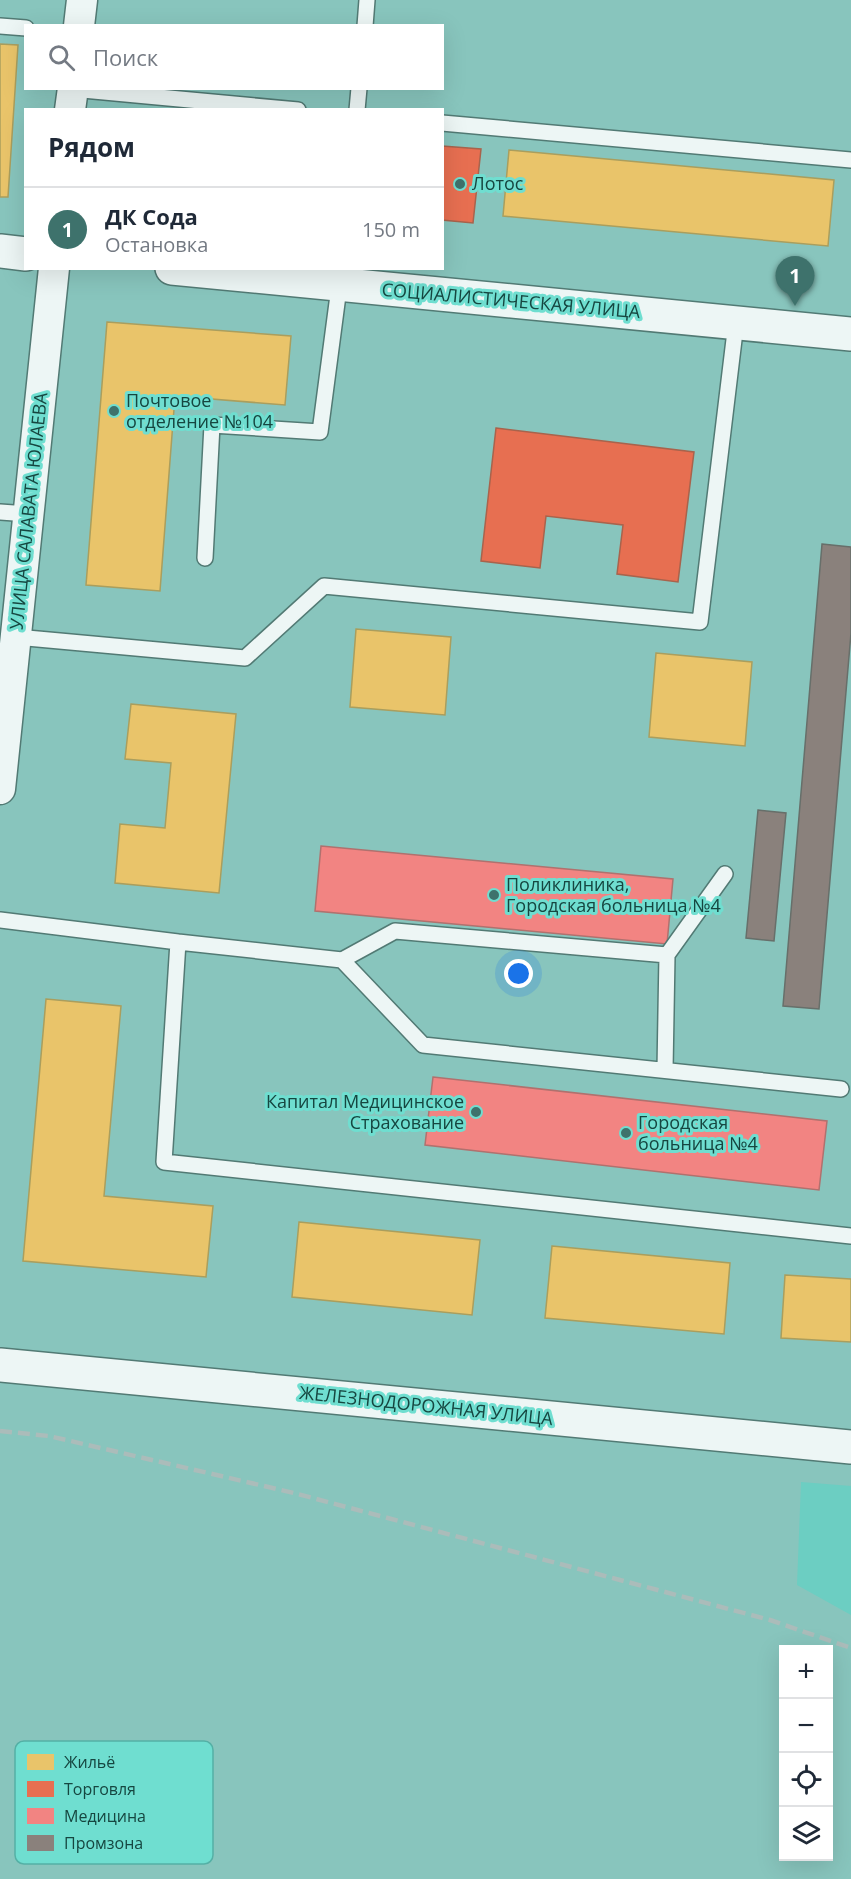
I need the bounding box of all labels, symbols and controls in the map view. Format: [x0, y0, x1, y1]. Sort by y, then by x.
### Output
search box [24, 24, 444, 90]
icon: search [45, 41, 78, 74]
text: Поиск [93, 42, 158, 72]
text: Рядом [48, 129, 135, 165]
place label: Лотос [472, 171, 524, 195]
marker: Лотос [453, 177, 467, 191]
text: ДК Сода [105, 201, 198, 231]
text: 1 [62, 216, 73, 243]
text: 150 m [362, 216, 420, 243]
text: Остановка [105, 231, 208, 258]
pin: 1 [776, 256, 814, 306]
street label: СОЦИАЛИСТИЧЕСКАЯ УЛИЦА [381, 277, 642, 323]
place label: Почтовое отделение №104 [126, 388, 273, 433]
street label: УЛИЦА САЛАВАТА ЮЛАЕВА [4, 390, 52, 631]
marker: Почтовое отделение №104 [107, 404, 121, 418]
place label: Поликлиника, Городская больница №4 [506, 872, 721, 917]
marker: Поликлиника, Городская больница №4 [487, 888, 501, 902]
your location [504, 959, 533, 988]
place label: Капитал Медицинское Страхование [266, 1089, 464, 1134]
marker: Капитал Медицинское Страхование [469, 1105, 483, 1119]
place label: Городская больница №4 [638, 1110, 758, 1155]
marker: Городская больница №4 [619, 1126, 633, 1140]
street label: ЖЕЛЕЗНОДОРОЖНАЯ УЛИЦА [298, 1380, 555, 1430]
map controls [779, 1645, 833, 1861]
button: + [779, 1645, 833, 1699]
button: − [779, 1699, 833, 1753]
legend [15, 1741, 213, 1864]
text: Жильё [64, 1751, 115, 1773]
button: locate [779, 1753, 833, 1807]
text: Торговля [64, 1778, 136, 1800]
text: Медицина [64, 1805, 146, 1827]
button: layers [779, 1807, 833, 1861]
text: Промзона [64, 1832, 143, 1854]

